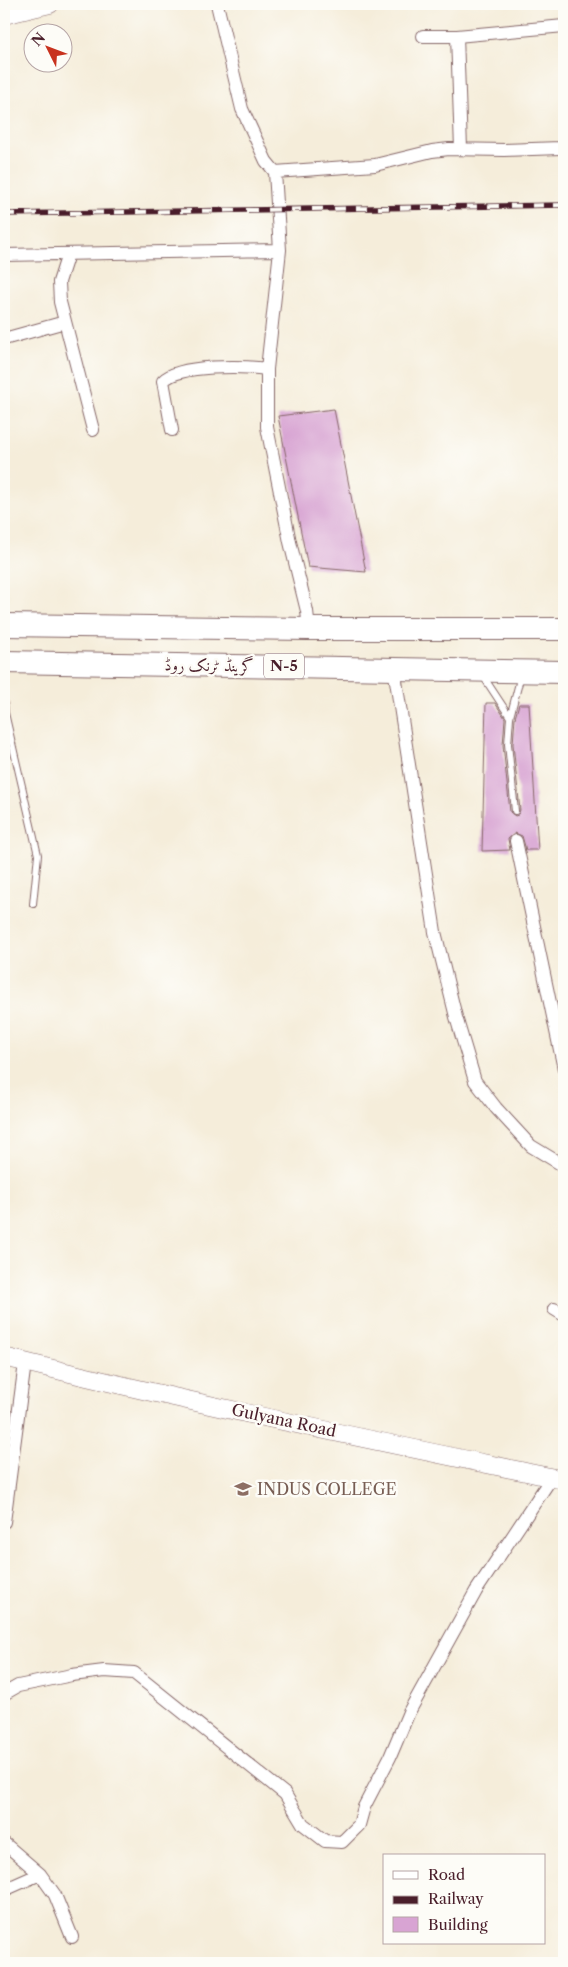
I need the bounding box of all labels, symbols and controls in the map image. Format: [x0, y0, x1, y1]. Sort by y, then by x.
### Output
north arrow [22, 22, 72, 72]
text: N [28, 29, 49, 50]
street label: گرینڈ ٹرنک روڈ [164, 654, 254, 677]
road number: N-5 [264, 654, 304, 678]
street label: Gulyana Road [230, 1399, 338, 1441]
school or university icon: INDUS COLLEGE [233, 1479, 253, 1499]
place label: INDUS COLLEGE [257, 1479, 397, 1499]
legend [383, 1854, 546, 1944]
text: Road [428, 1865, 465, 1884]
text: Railway [428, 1889, 484, 1908]
text: Building [428, 1915, 488, 1934]

